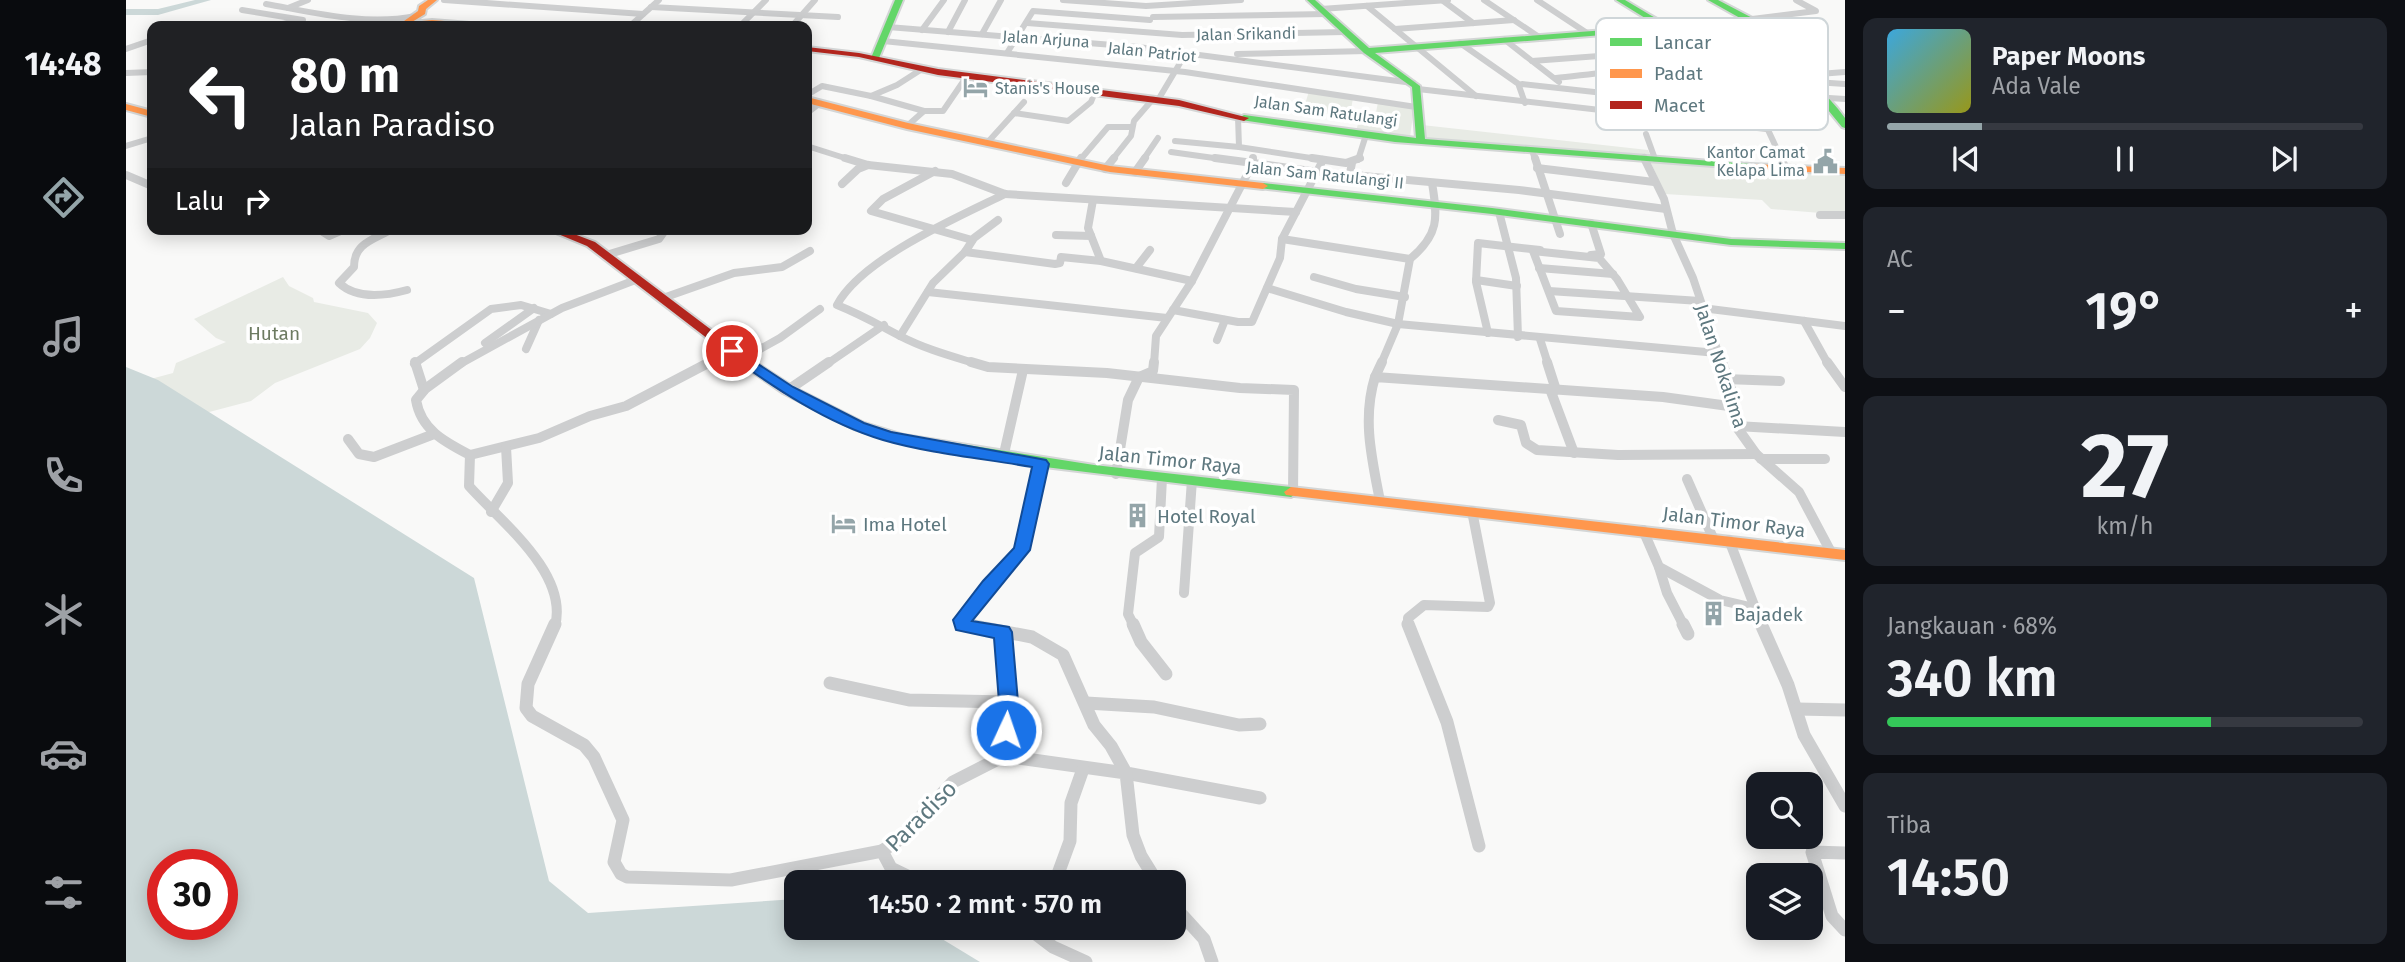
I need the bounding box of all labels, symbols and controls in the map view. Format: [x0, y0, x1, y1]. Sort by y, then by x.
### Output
legend [1596, 18, 1828, 130]
street label: Jalan Srikandi [1196, 24, 1296, 44]
street label: Jalan Arjuna [1002, 26, 1090, 52]
text: Lancar [1654, 31, 1712, 54]
street label: Jalan Patriot [1107, 38, 1197, 66]
text: Paper Moons [1992, 41, 2145, 72]
text: 14:48 [24, 45, 102, 83]
text: 80 m [290, 46, 400, 105]
icon: left [175, 49, 266, 140]
text: Padat [1654, 62, 1703, 85]
text: Ada Vale [1992, 72, 2081, 100]
hotel icon: Stanis's House [961, 74, 989, 102]
place label: Stanis's House [995, 79, 1100, 98]
street label: Jalan Sam Ratulangi [1253, 92, 1399, 130]
text: Macet [1654, 94, 1705, 117]
text: Jalan Paradiso [290, 106, 495, 144]
icon: previous [1947, 140, 1985, 178]
icon: pause [2106, 140, 2144, 178]
icon: next [2265, 140, 2303, 178]
place label: Kantor Camat Kelapa Lima [1707, 143, 1805, 180]
public building icon: Kantor Camat Kelapa Lima [1811, 147, 1839, 175]
street label: Jalan Sam Ratulangi II [1245, 157, 1405, 193]
icon: directions [39, 173, 88, 222]
icon: right [238, 182, 276, 220]
text: Lalu [175, 186, 224, 217]
text: AC [1887, 245, 1913, 273]
text: 19° [2085, 280, 2165, 343]
text: − [1887, 288, 1906, 334]
text: + [2344, 288, 2363, 334]
street label: Jalan Nokalima [1690, 301, 1752, 431]
icon: music [39, 312, 88, 361]
pin [702, 321, 762, 381]
park label: Hutan [248, 322, 300, 345]
icon: arrive [713, 332, 751, 370]
text: 27 [2081, 412, 2169, 521]
street label: Jalan Timor Raya [1097, 441, 1243, 479]
icon: phone [39, 451, 88, 500]
building icon: Hotel Royal [1123, 502, 1151, 530]
street label: Jalan Timor Raya [1661, 502, 1807, 542]
place label: Hotel Royal [1157, 505, 1256, 528]
hotel icon: Ima Hotel [829, 510, 857, 538]
text: km/h [2097, 512, 2153, 540]
place label: Ima Hotel [863, 513, 947, 536]
icon: climate [39, 590, 88, 639]
building icon: Bajadek [1700, 600, 1728, 628]
place label: Bajadek [1734, 603, 1803, 626]
text: Jangkauan · 68% [1887, 612, 2057, 640]
text: 340 km [1887, 647, 2058, 710]
position arrow [969, 693, 1043, 767]
icon: car [39, 729, 88, 778]
map controls [1746, 772, 1823, 940]
button: search [1746, 772, 1823, 849]
street label: Paradiso [879, 774, 963, 858]
text: Tiba [1887, 811, 1931, 839]
text: 14:50 [1887, 846, 2010, 909]
speed limit sign: 30 [147, 849, 238, 940]
button: layers [1746, 863, 1823, 940]
icon: filters [39, 868, 88, 917]
text: 14:50 · 2 mnt · 570 m [868, 889, 1102, 920]

